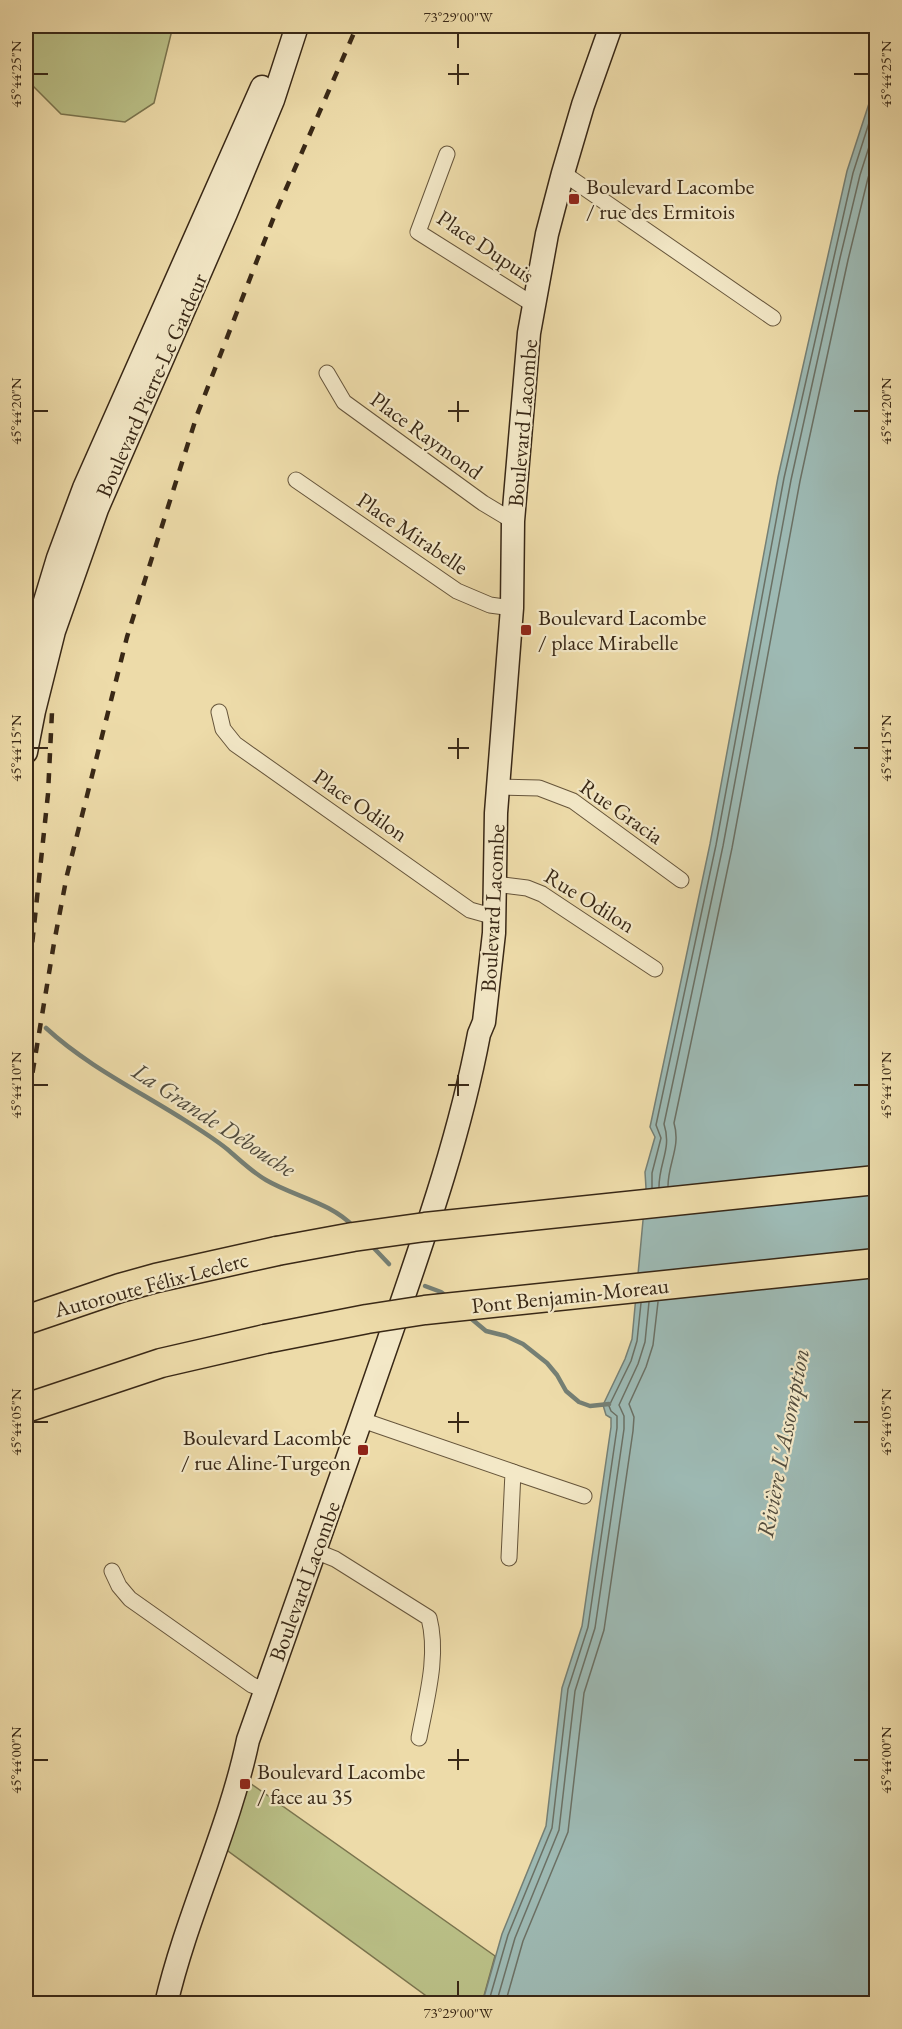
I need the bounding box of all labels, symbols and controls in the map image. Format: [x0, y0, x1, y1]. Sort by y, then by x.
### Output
text: 73°29'00"W [423, 7, 493, 26]
text: 45°44'25"N [6, 40, 25, 108]
text: 45°44'25"N [876, 40, 895, 108]
place label: Boulevard Lacombe / rue des Ermitois [586, 172, 755, 226]
marker: Boulevard Lacombe / rue des Ermitois [567, 192, 581, 206]
street label: Place Dupuis [431, 203, 540, 290]
street label: Boulevard Pierre-Le Gardeur [89, 268, 214, 502]
street label: Boulevard Lacombe [501, 338, 544, 508]
text: 45°44'20"N [6, 377, 25, 445]
text: 45°44'20"N [876, 377, 895, 445]
street label: Place Raymond [365, 385, 489, 487]
street label: Place Mirabelle [352, 486, 474, 581]
place label: Boulevard Lacombe / place Mirabelle [538, 603, 707, 657]
marker: Boulevard Lacombe / place Mirabelle [519, 623, 533, 637]
text: 45°44'15"N [6, 714, 25, 782]
text: 45°44'15"N [876, 714, 895, 782]
street label: Place Odilon [308, 762, 414, 849]
street label: Rue Gracia [574, 772, 669, 851]
street label: Boulevard Lacombe [474, 823, 511, 993]
street label: Rue Odilon [539, 861, 641, 940]
text: 45°44'10"N [6, 1051, 25, 1119]
text: 45°44'10"N [876, 1051, 895, 1119]
water label: La Grande Débouche [126, 1055, 303, 1184]
street label: Autoroute Félix-Leclerc [50, 1245, 252, 1325]
street label: Pont Benjamin-Moreau [470, 1271, 671, 1320]
water label: Rivière L'Assomption [749, 1346, 816, 1540]
text: 45°44'05"N [6, 1388, 25, 1456]
text: 45°44'05"N [876, 1388, 895, 1456]
place label: Boulevard Lacombe / rue Aline-Turgeon [181, 1423, 351, 1477]
marker: Boulevard Lacombe / rue Aline-Turgeon [356, 1443, 370, 1457]
street label: Boulevard Lacombe [262, 1497, 347, 1665]
text: 45°44'00"N [6, 1726, 25, 1794]
text: 45°44'00"N [876, 1726, 895, 1794]
place label: Boulevard Lacombe / face au 35 [257, 1757, 426, 1811]
marker: Boulevard Lacombe / face au 35 [238, 1777, 252, 1791]
text: 73°29'00"W [423, 2003, 493, 2022]

